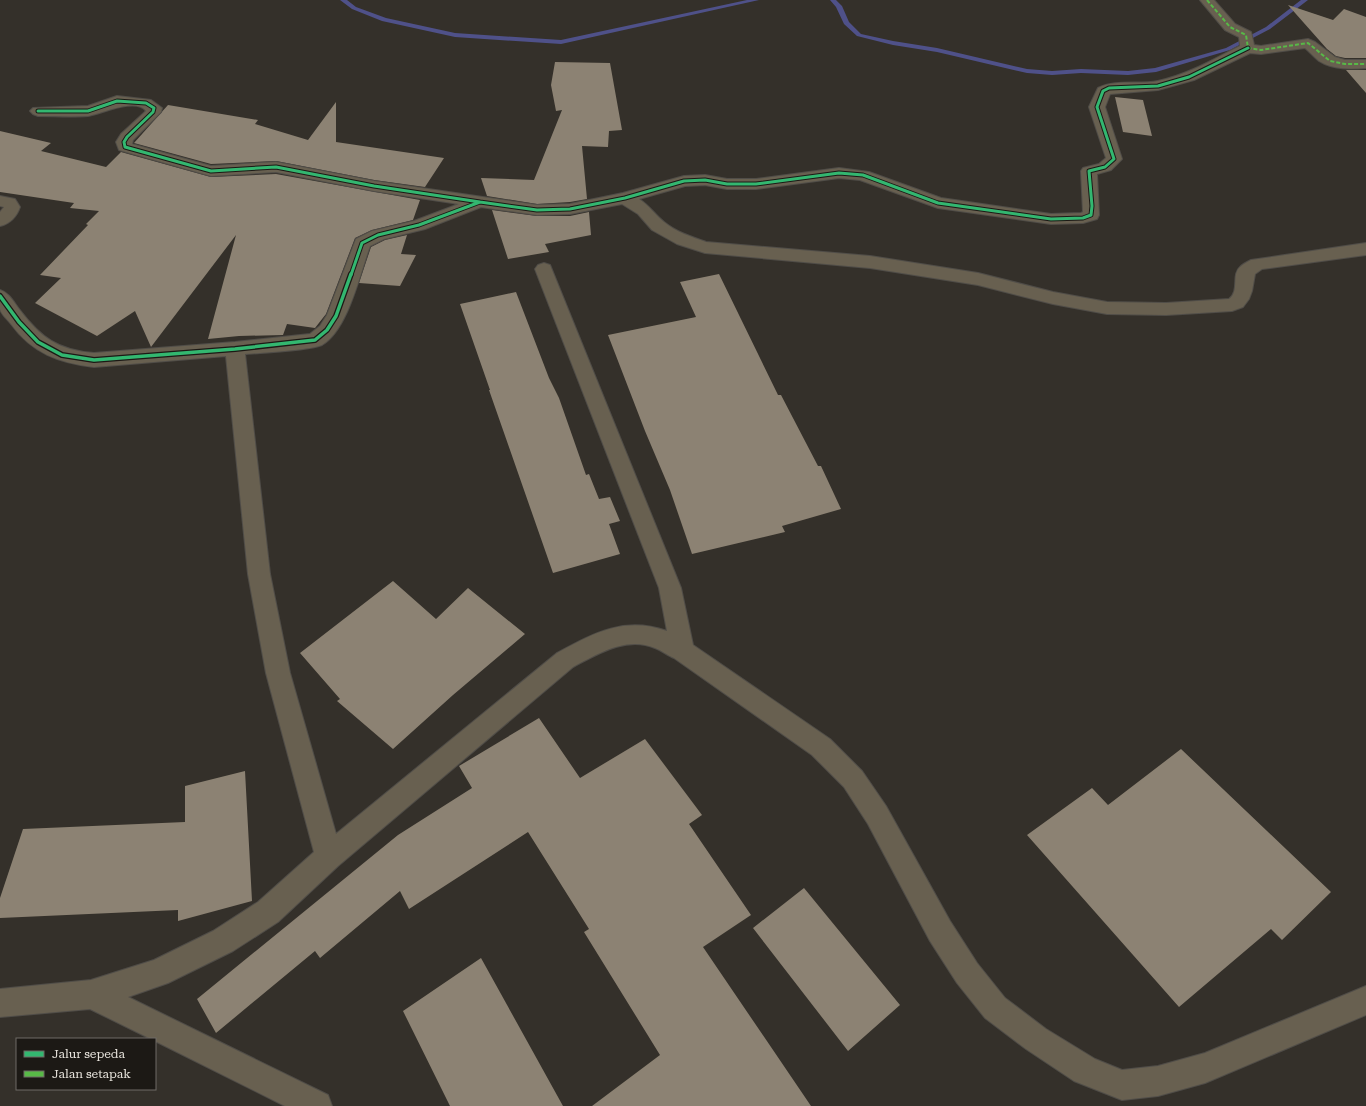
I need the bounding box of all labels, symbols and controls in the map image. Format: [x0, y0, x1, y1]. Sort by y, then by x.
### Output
legend [16, 1038, 156, 1090]
text: Jalur sepeda [52, 1047, 126, 1061]
text: Jalan setapak [52, 1067, 131, 1081]

